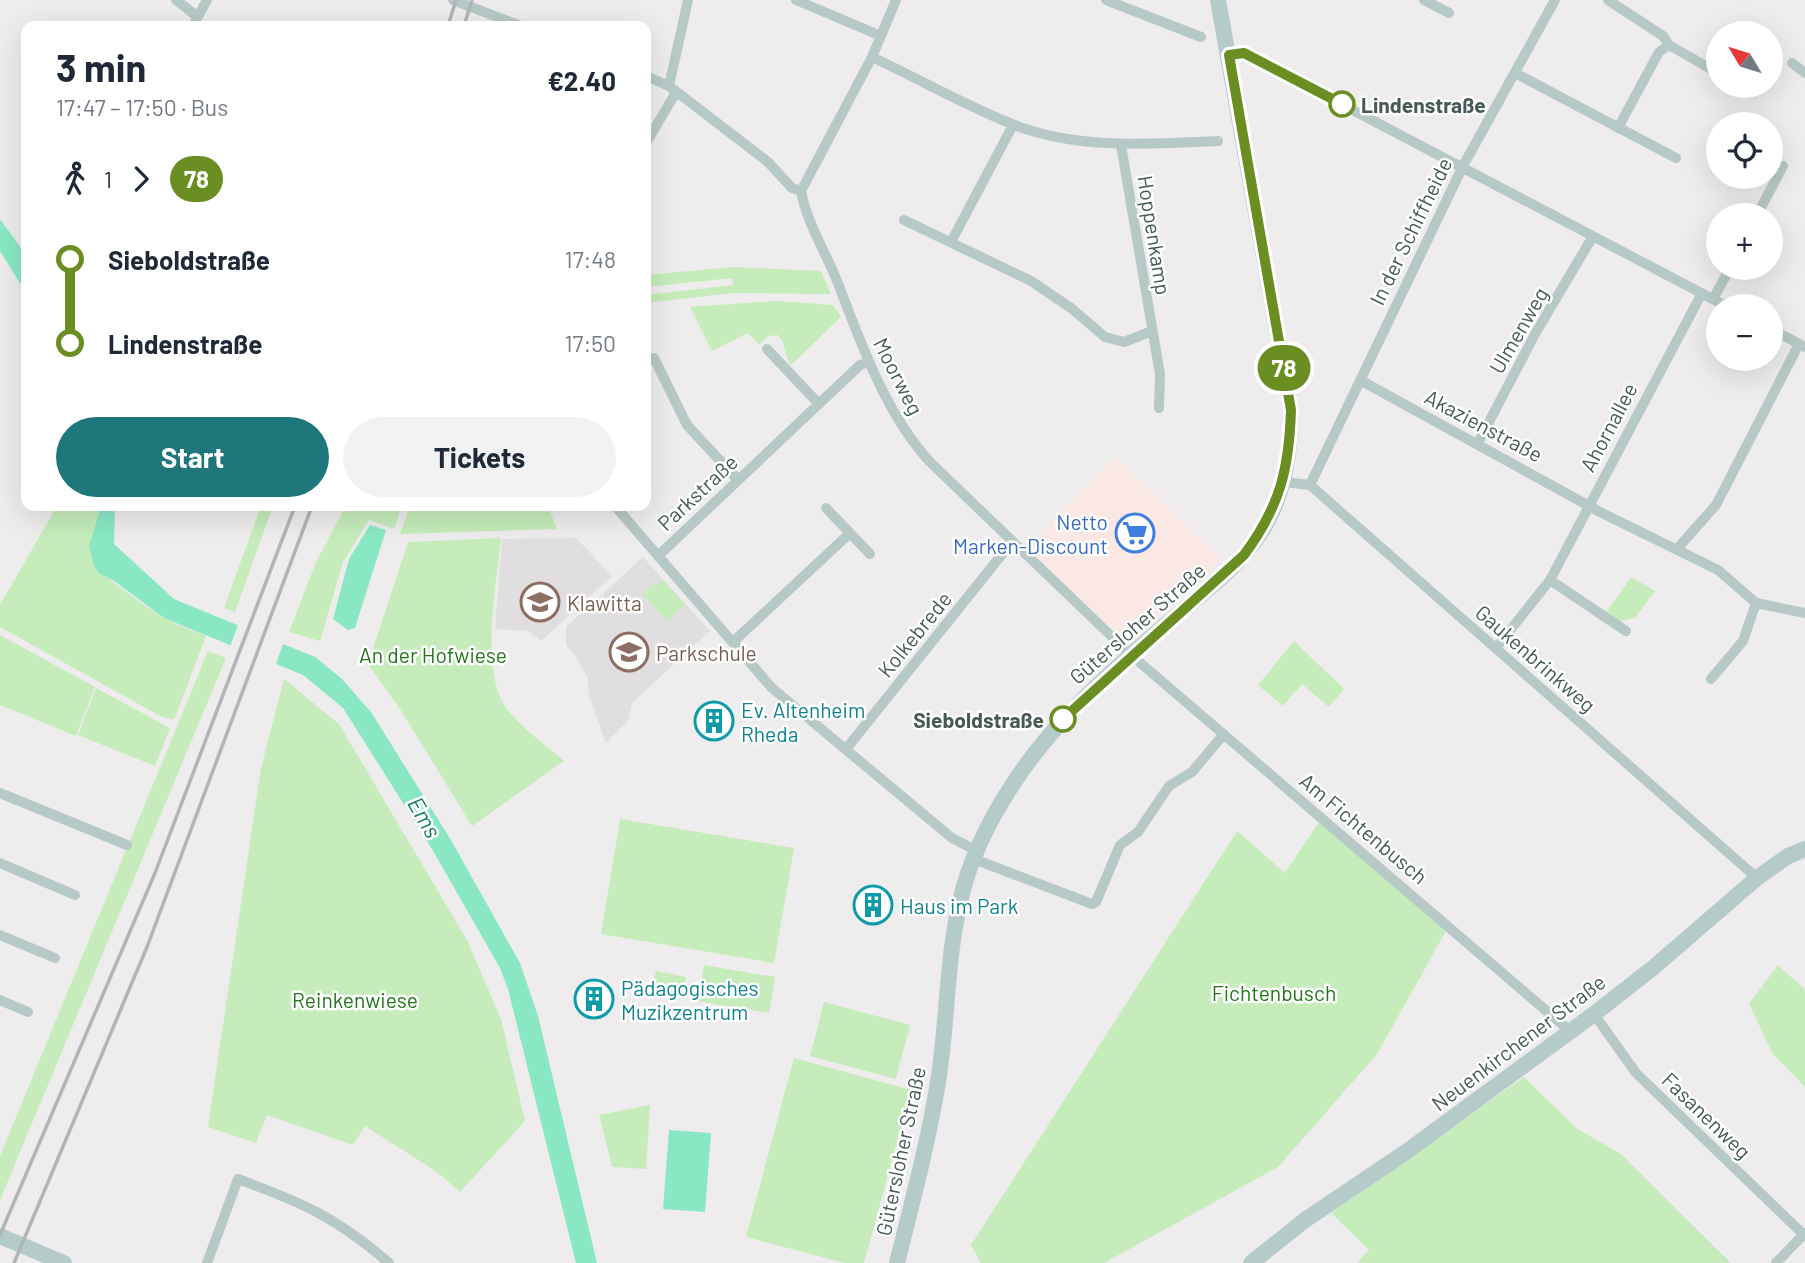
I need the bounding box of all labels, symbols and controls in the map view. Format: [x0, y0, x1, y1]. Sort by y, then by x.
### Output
north arrow [1706, 21, 1783, 98]
map controls [1706, 21, 1783, 371]
text: 3 min [56, 44, 146, 90]
text: €2.40 [547, 65, 616, 96]
marker: Lindenstraße [1329, 91, 1355, 117]
place label: Lindenstraße [1361, 92, 1486, 117]
text: 17:47 – 17:50 · Bus [56, 93, 228, 121]
button: locate [1706, 112, 1783, 189]
street label: In der Schiffheide [1364, 153, 1456, 309]
icon: walk [56, 160, 94, 198]
icon: forward [122, 160, 160, 198]
text: 78 [184, 164, 209, 193]
text: 1 [104, 165, 112, 193]
street label: Hoppenkamp [1133, 173, 1177, 297]
button: + [1706, 203, 1783, 280]
text: Sieboldstraße [108, 244, 270, 275]
text: 17:48 [565, 245, 616, 273]
street label: Ulmenweg [1483, 283, 1553, 377]
button: − [1706, 294, 1783, 371]
text: Lindenstraße [108, 328, 262, 359]
text: 17:50 [564, 329, 616, 357]
street label: Moorweg [869, 333, 929, 419]
line badge: 78 [1252, 345, 1316, 391]
text: 78 [1272, 353, 1296, 382]
street label: Ahornallee [1574, 378, 1642, 476]
street label: Akazienstraße [1421, 383, 1547, 467]
button: Start [56, 417, 329, 497]
button: Tickets [343, 417, 616, 497]
street label: Parkstraße [652, 449, 742, 535]
place label: Netto Marken-Discount [953, 509, 1108, 558]
supermarket icon: Netto Marken-Discount [1114, 512, 1156, 554]
street label: Gütersloher Straße [1064, 557, 1210, 689]
school or university icon: Klawitta [519, 581, 561, 623]
street label: Kolkebrede [872, 586, 956, 682]
place label: Klawitta [567, 590, 642, 615]
street label: Gaukenbrinkweg [1471, 599, 1601, 717]
school or university icon: Parkschule [608, 631, 650, 673]
place label: Parkschule [656, 640, 757, 665]
park label: An der Hofwiese [359, 642, 507, 667]
place label: Ev. Altenheim Rheda [741, 697, 865, 746]
building icon: Ev. Altenheim Rheda [693, 700, 735, 742]
marker: Sieboldstraße [1050, 706, 1076, 732]
place label: Sieboldstraße [913, 707, 1044, 732]
street label: Am Fichtenbusch [1295, 767, 1433, 889]
water label: Ems [402, 792, 448, 843]
building icon: Haus im Park [852, 884, 894, 926]
place label: Haus im Park [900, 893, 1018, 918]
street label: Neuenkirchener Straße [1426, 968, 1610, 1116]
place label: Pädagogisches Muzikzentrum [621, 975, 759, 1024]
building icon: Pädagogisches Muzikzentrum [573, 978, 615, 1020]
park label: Fichtenbusch [1212, 980, 1336, 1005]
park label: Reinkenwiese [292, 987, 418, 1012]
street label: Gütersloher Straße [870, 1064, 930, 1238]
street label: Fasanenweg [1657, 1067, 1757, 1163]

